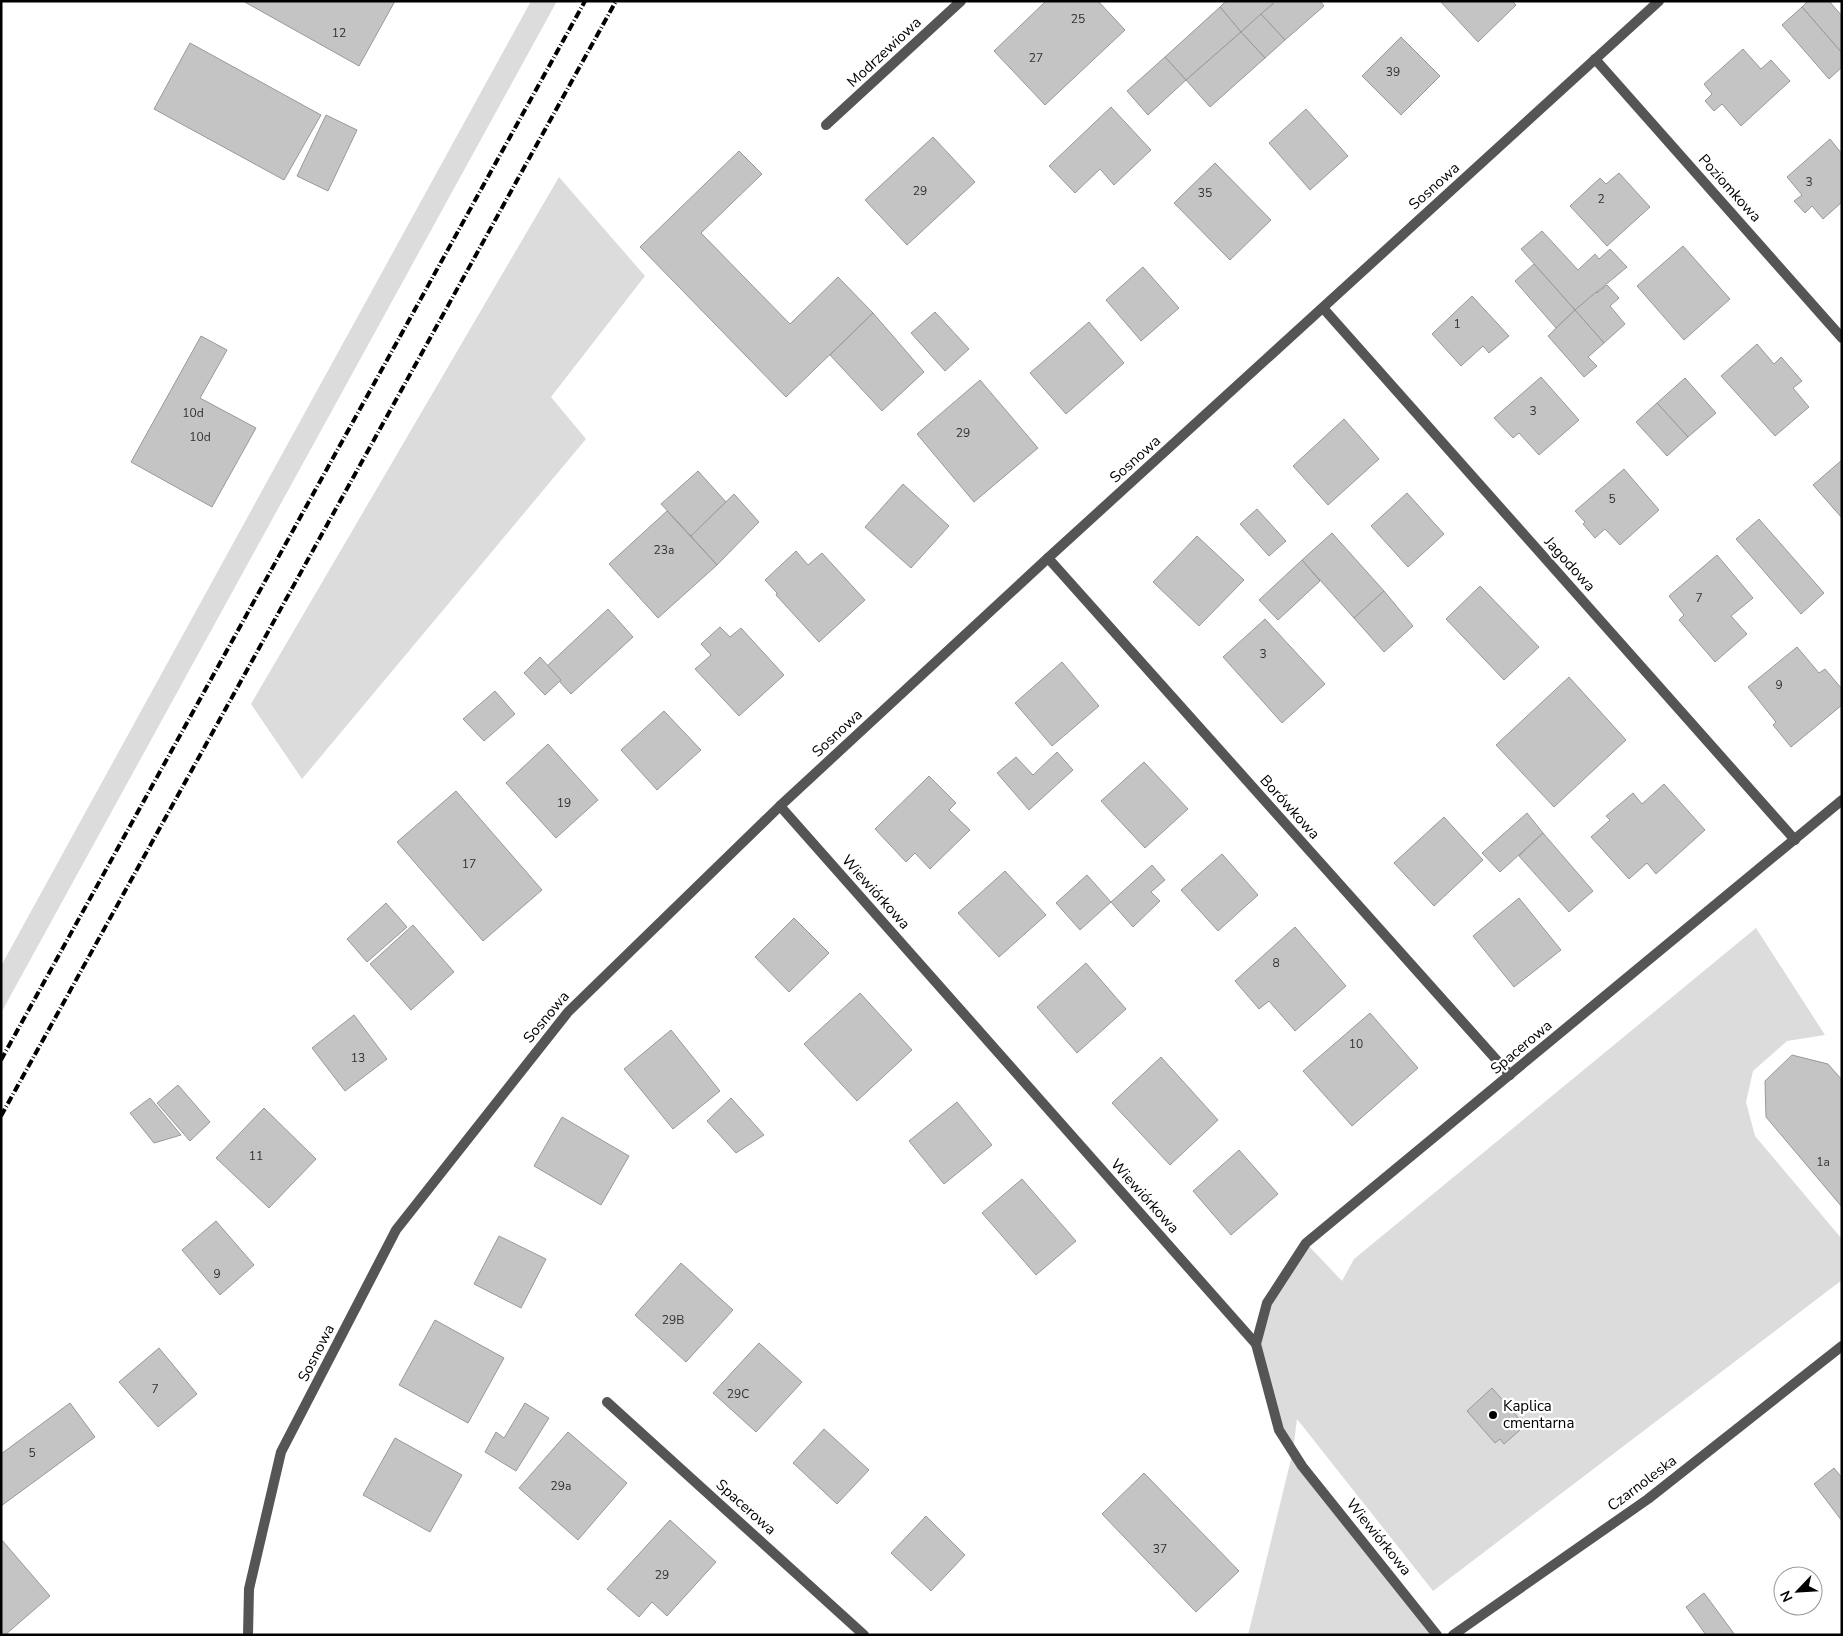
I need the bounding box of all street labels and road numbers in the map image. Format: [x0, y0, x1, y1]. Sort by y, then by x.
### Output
street label: Modrzewiowa [843, 12, 925, 92]
street label: Poziomkowa [1694, 150, 1766, 226]
street label: Sosnowa [1404, 158, 1464, 214]
street label: Sosnowa [1105, 431, 1165, 487]
street label: Jagodowa [1539, 532, 1600, 596]
street label: Sosnowa [808, 705, 866, 761]
street label: Borówkowa [1256, 770, 1324, 844]
street label: Wiewiórkowa [837, 851, 915, 933]
street label: Sosnowa [518, 987, 574, 1047]
street label: Spacerowa [1486, 1015, 1556, 1079]
street label: Wiewiórkowa [1106, 1155, 1184, 1237]
street label: Sosnowa [293, 1321, 339, 1385]
street label: Czarnoleska [1603, 1450, 1681, 1516]
street label: Spacerowa [712, 1475, 780, 1539]
street label: Wiewiórkowa [1342, 1494, 1416, 1580]

